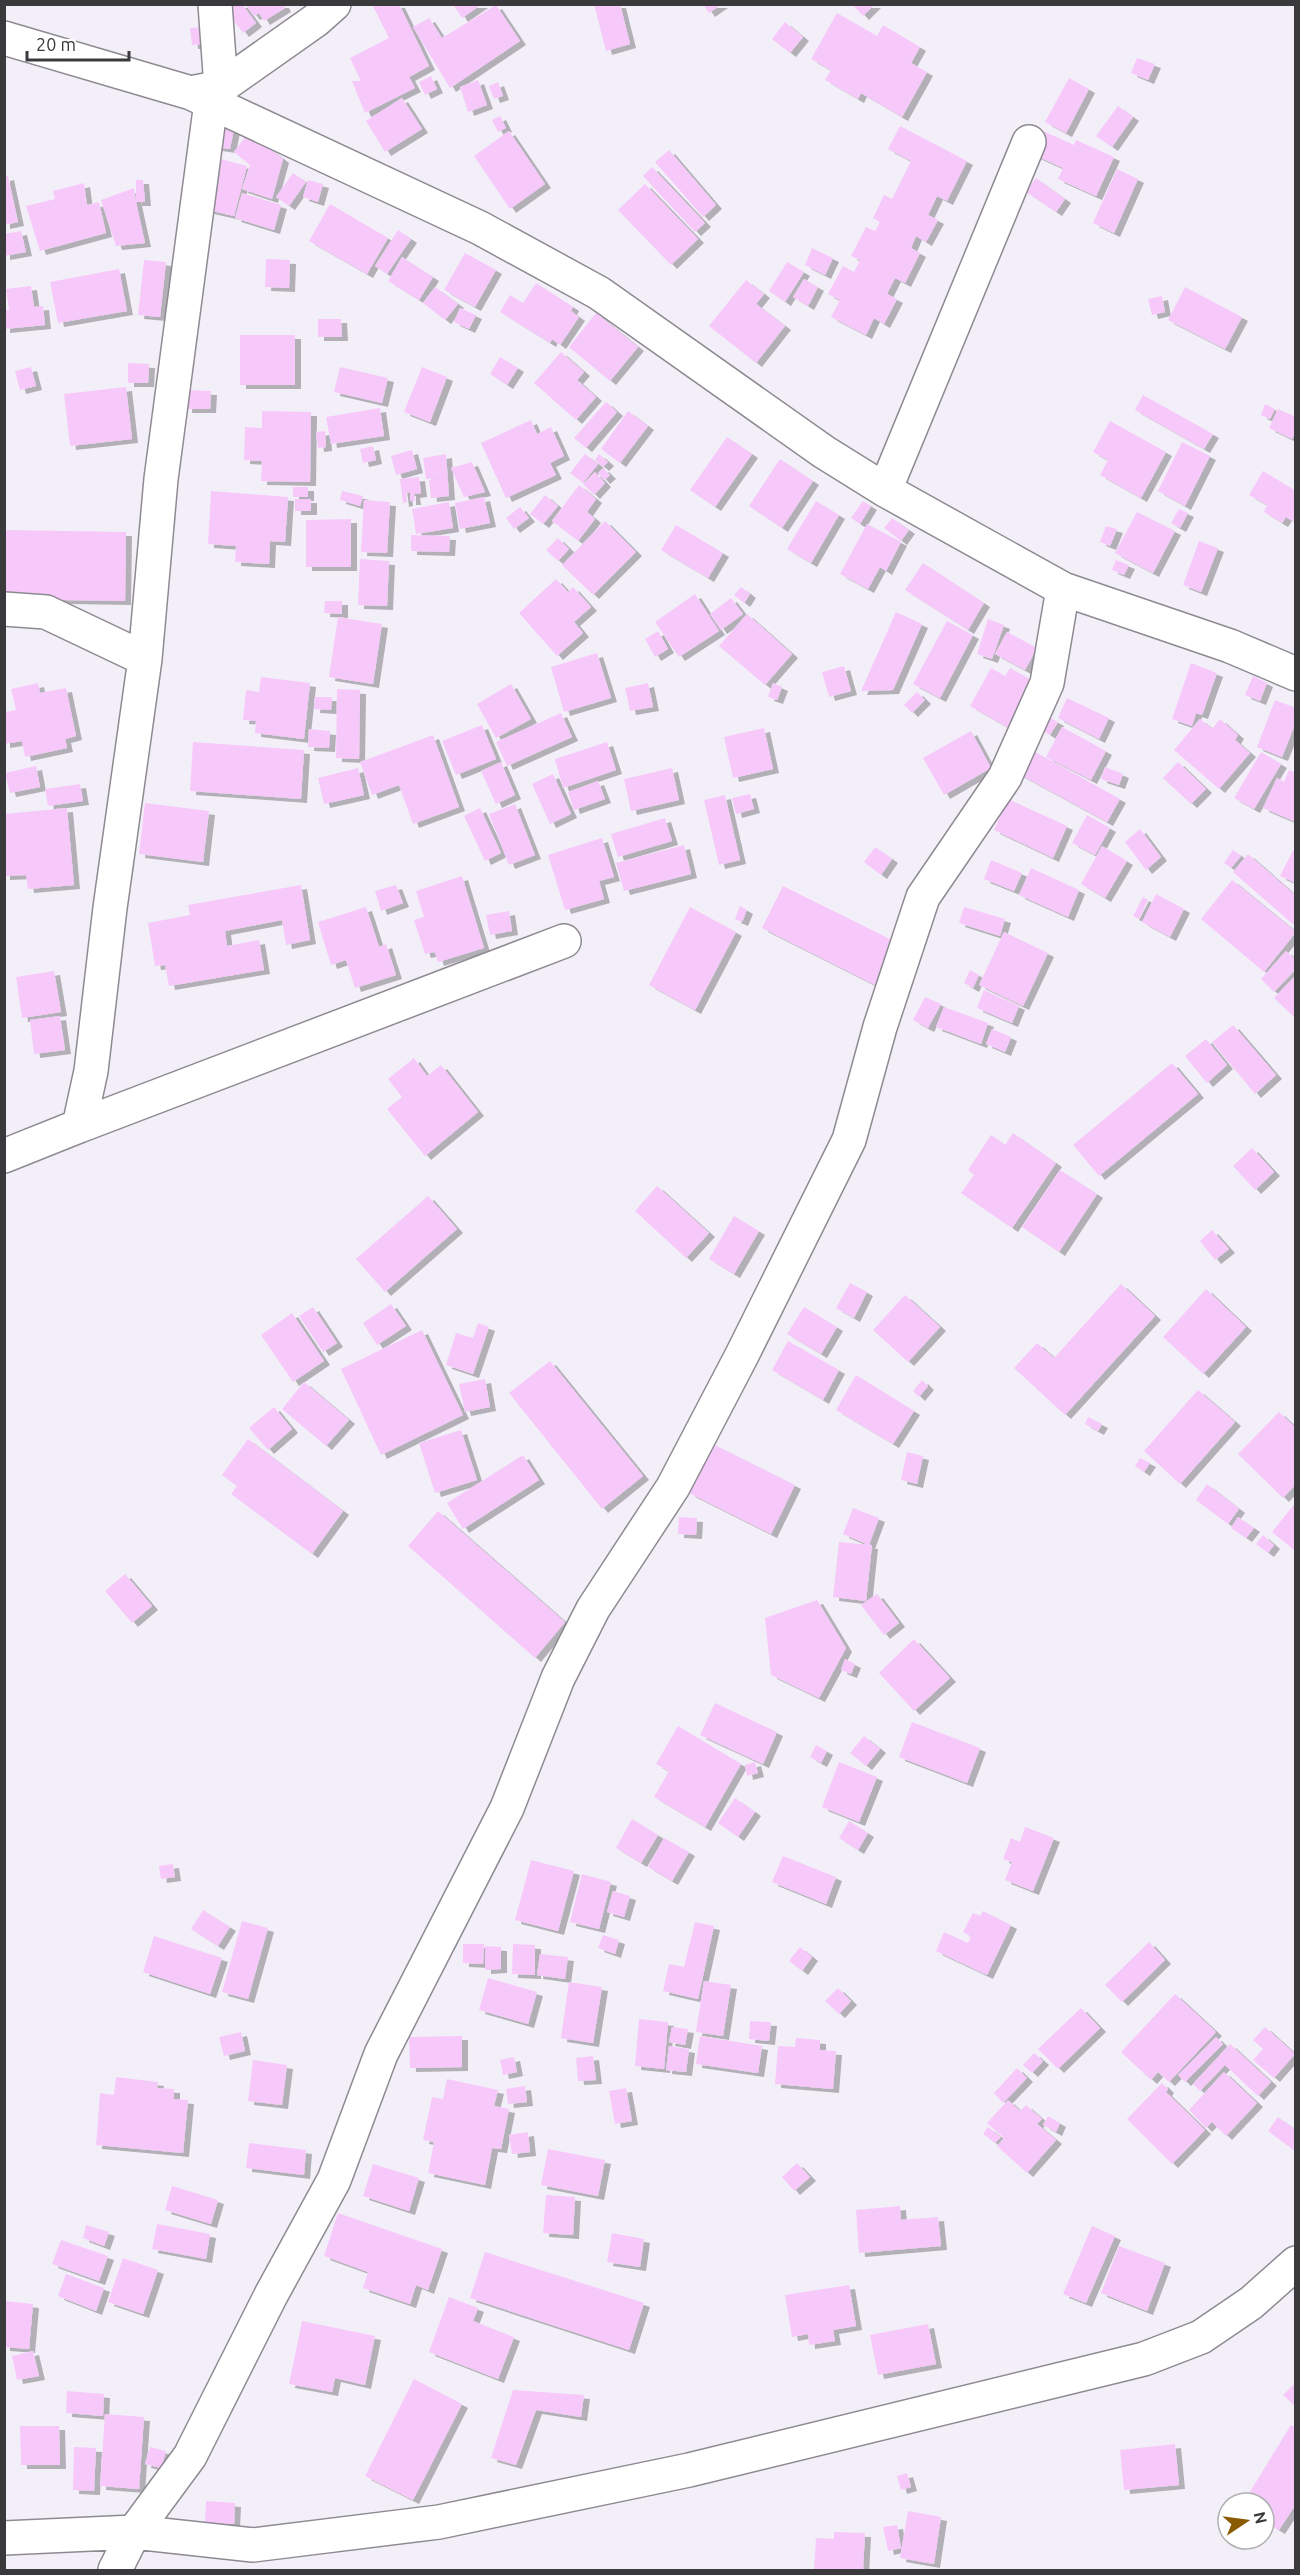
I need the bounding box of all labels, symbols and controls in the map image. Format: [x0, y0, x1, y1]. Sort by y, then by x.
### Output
scale bar [27, 24, 129, 62]
text: 20 m [36, 34, 76, 54]
north arrow [1216, 2491, 1276, 2551]
text: N [1251, 2510, 1271, 2525]

